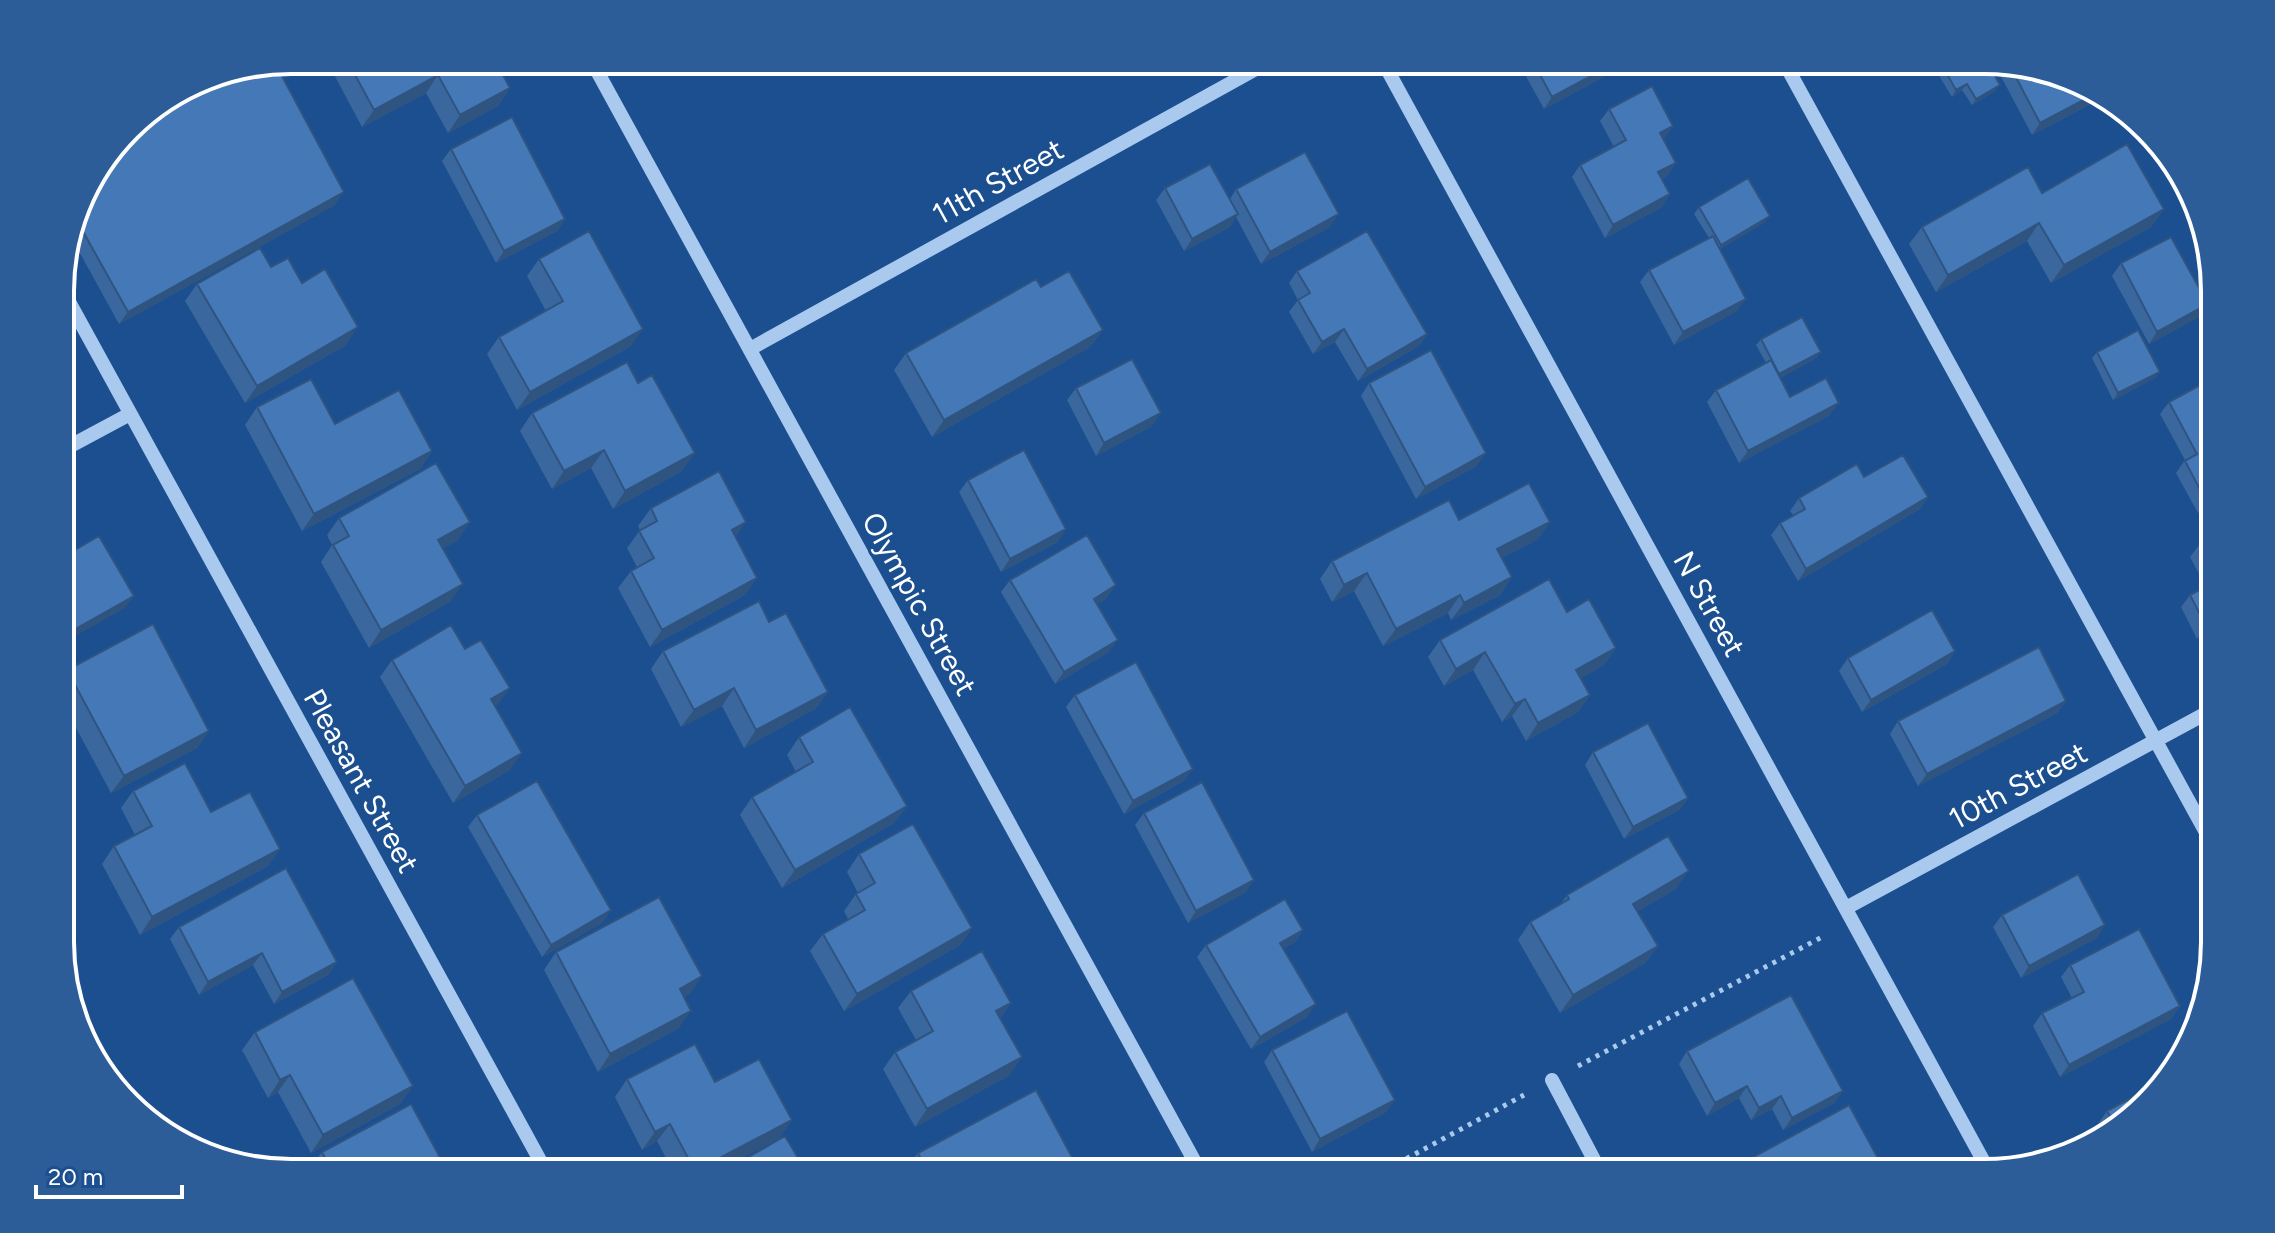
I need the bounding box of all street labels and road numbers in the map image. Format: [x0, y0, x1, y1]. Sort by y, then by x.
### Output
street label: 11th Street [926, 130, 1070, 233]
street label: Olympic Street [854, 506, 985, 702]
street label: N Street [1665, 545, 1753, 663]
street label: Pleasant Street [296, 682, 427, 879]
street label: 10th Street [1942, 734, 2093, 837]

